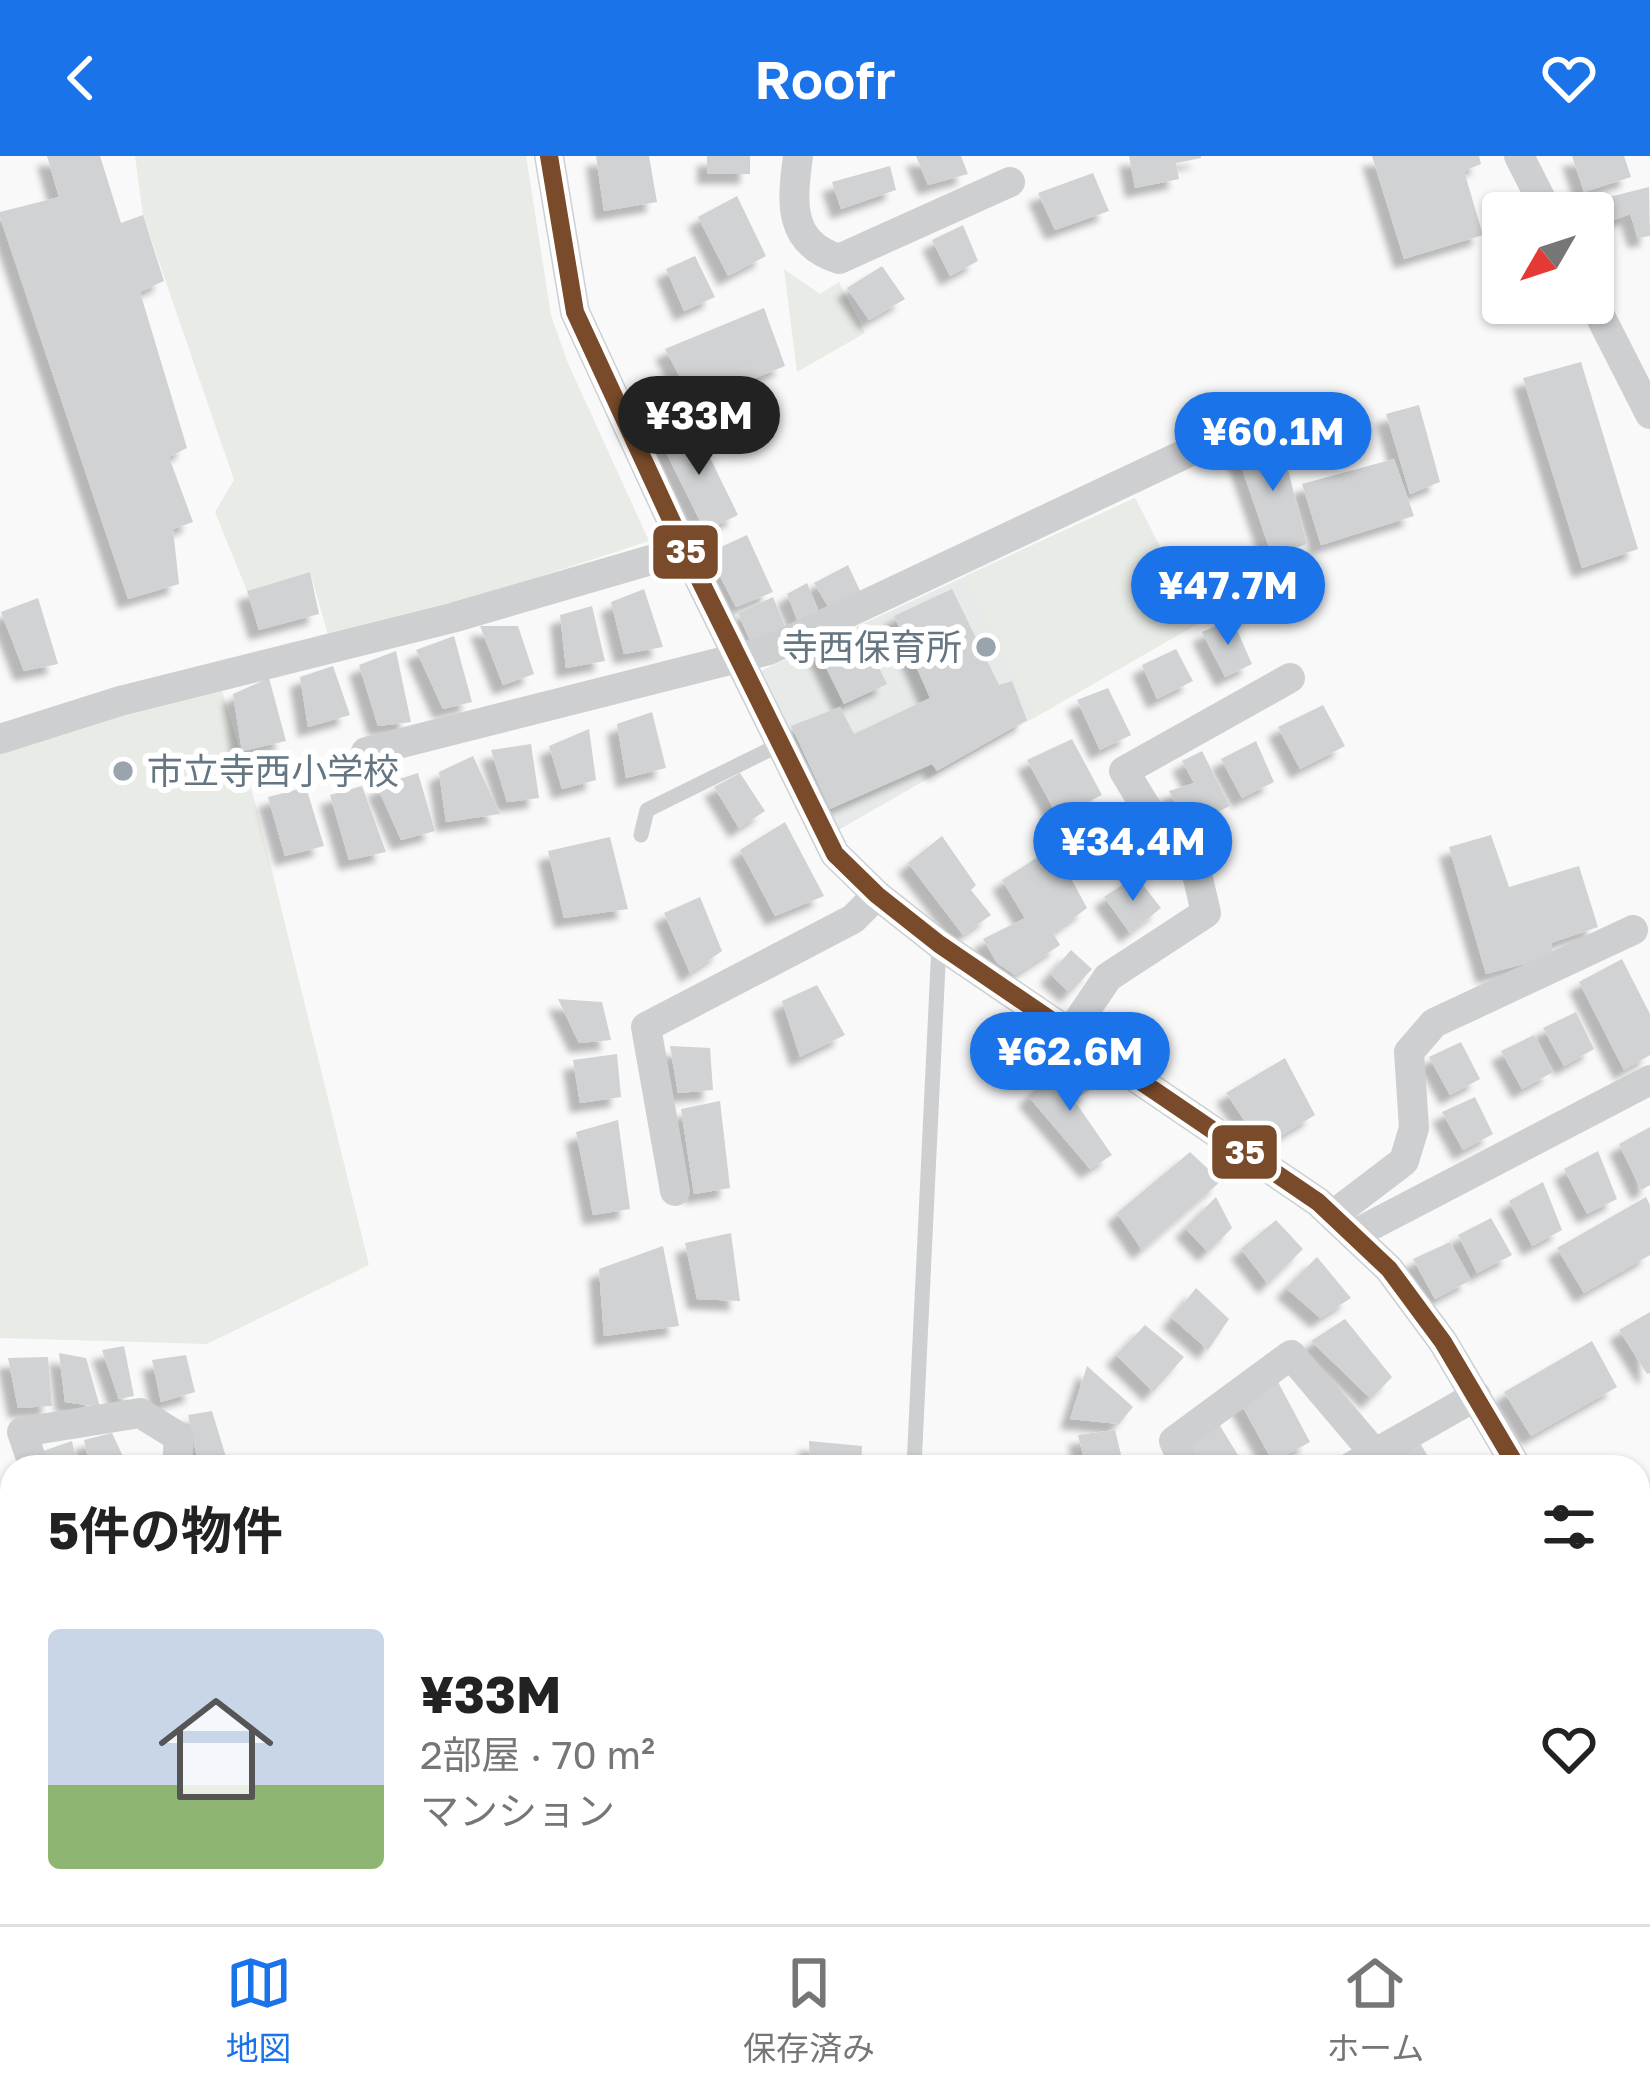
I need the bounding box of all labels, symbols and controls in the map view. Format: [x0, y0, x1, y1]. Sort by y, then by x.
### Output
icon: back [48, 45, 114, 111]
icon: heart [1536, 45, 1602, 111]
text: Roofr [754, 46, 896, 111]
north arrow [1482, 192, 1614, 324]
map controls [1482, 192, 1614, 324]
pin: ¥33M [628, 376, 770, 478]
text: ¥33M [645, 391, 753, 438]
pin: ¥60.1M [1175, 392, 1371, 494]
text: ¥60.1M [1201, 407, 1345, 454]
line badge: 35 [651, 523, 720, 581]
text: 35 [666, 531, 706, 570]
pin: ¥47.7M [1130, 546, 1326, 648]
text: ¥47.7M [1158, 561, 1298, 608]
place label: 寺西保育所 [782, 625, 962, 668]
marker: 寺西保育所 [973, 634, 999, 660]
place label: 市立寺西小学校 [147, 749, 399, 792]
marker: 市立寺西小学校 [110, 758, 136, 784]
pin: ¥34.4M [1035, 802, 1231, 904]
text: ¥34.4M [1060, 817, 1206, 864]
pin: ¥62.6M [972, 1012, 1168, 1114]
text: ¥62.6M [997, 1027, 1143, 1074]
line badge: 35 [1210, 1123, 1279, 1181]
text: 35 [1225, 1132, 1265, 1171]
icon: filters [1536, 1494, 1602, 1560]
text: 5件の物件 [48, 1499, 283, 1560]
text: ¥33M [420, 1663, 561, 1724]
icon: home [144, 1677, 288, 1821]
icon: heart [1536, 1716, 1602, 1782]
text: 2部屋 · 70 m² [420, 1731, 655, 1778]
text: マンション [420, 1787, 615, 1834]
tab: 地図 [226, 1950, 292, 2070]
tab: 保存済み [743, 1950, 875, 2070]
tab: ホーム [1326, 1950, 1424, 2070]

